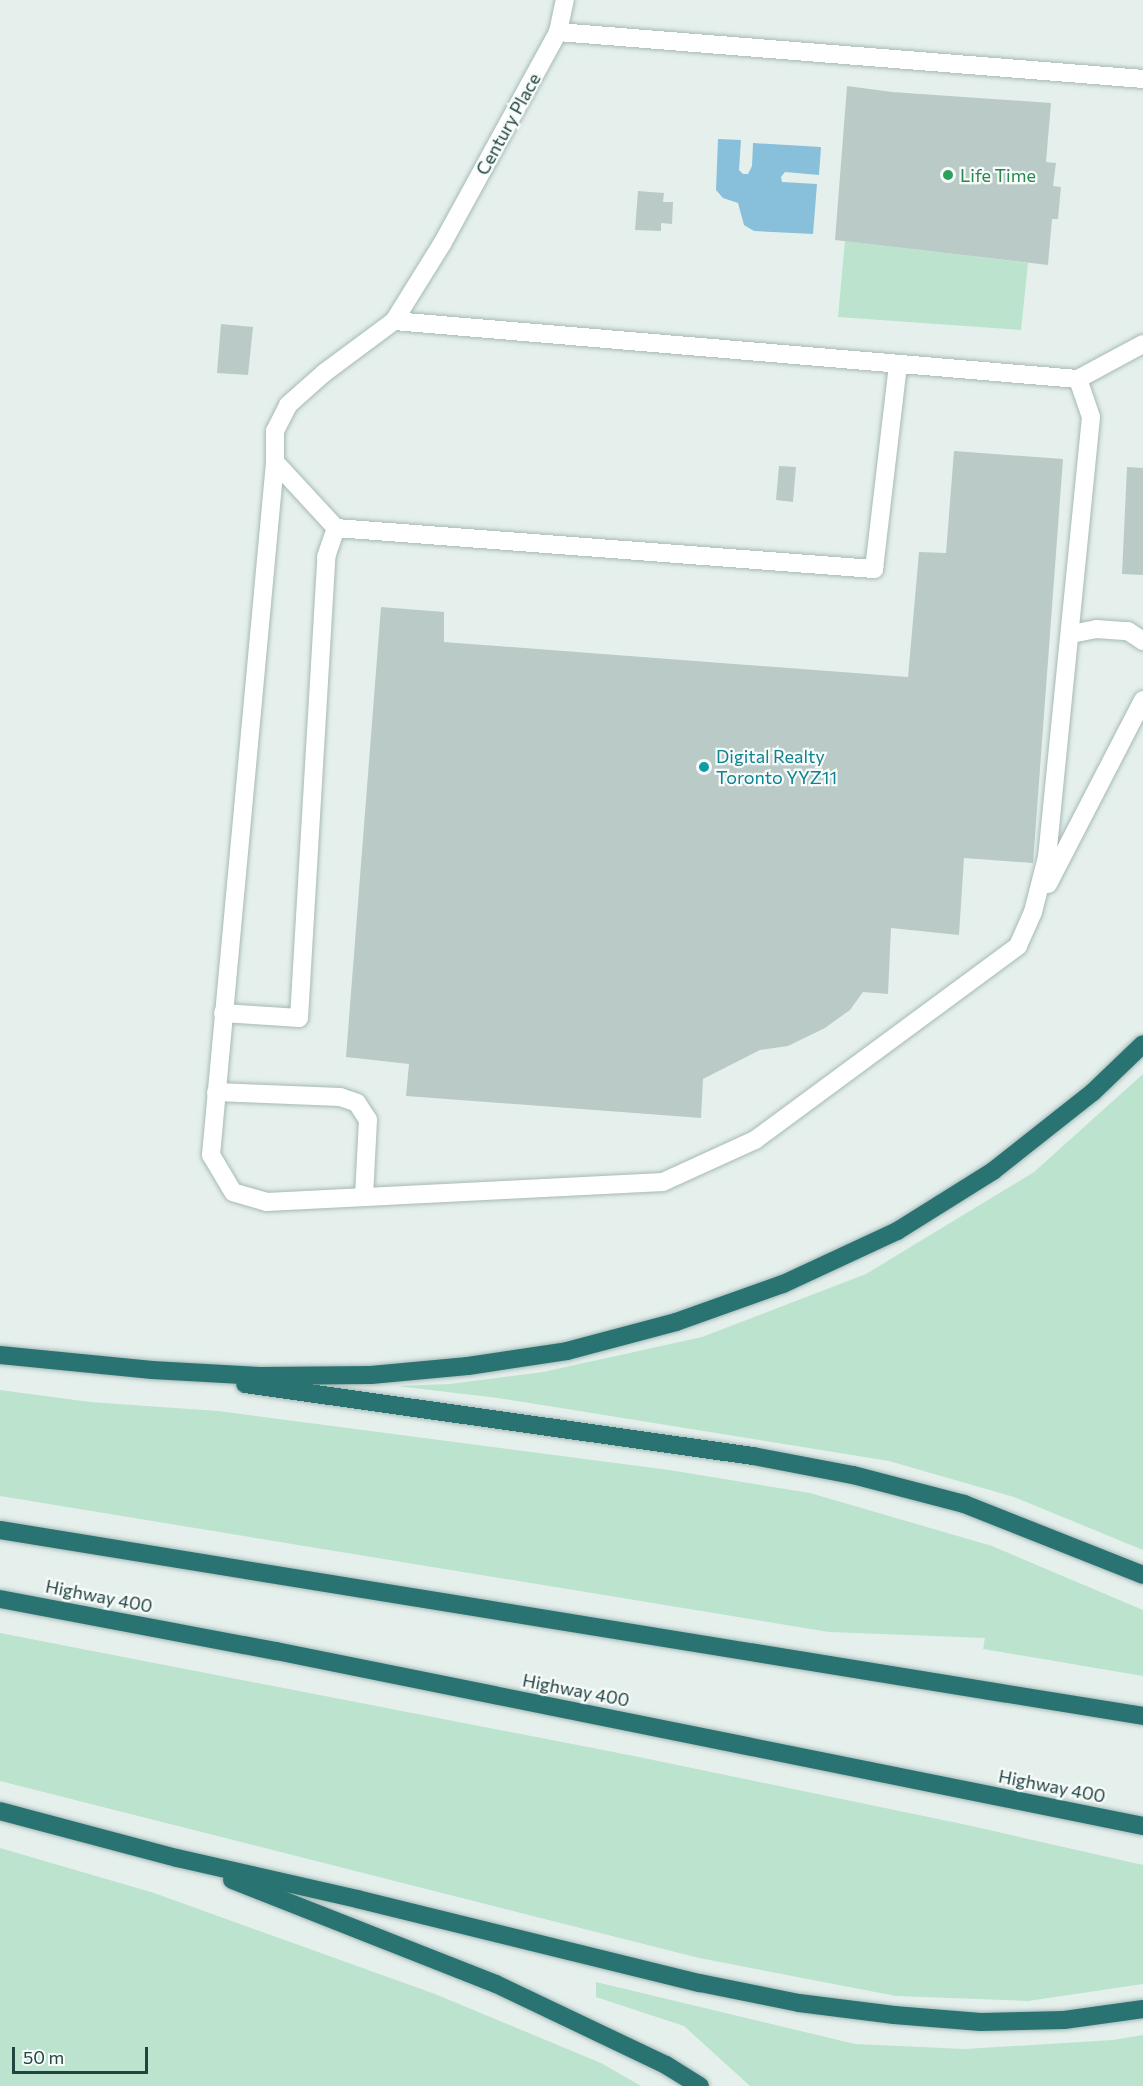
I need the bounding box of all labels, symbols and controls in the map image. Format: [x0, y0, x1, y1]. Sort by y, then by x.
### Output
street label: Century Place [471, 69, 545, 179]
place label: Life Time [960, 164, 1036, 186]
marker: Life Time [941, 168, 955, 182]
place label: Digital Realty Toronto YYZ11 [716, 746, 837, 789]
marker: Digital Realty Toronto YYZ11 [697, 760, 711, 774]
street label: Highway 400 [44, 1575, 154, 1617]
street label: Highway 400 [521, 1669, 631, 1711]
street label: Highway 400 [997, 1765, 1107, 1807]
scale bar [15, 2035, 152, 2073]
text: 50 m [23, 2046, 64, 2068]

